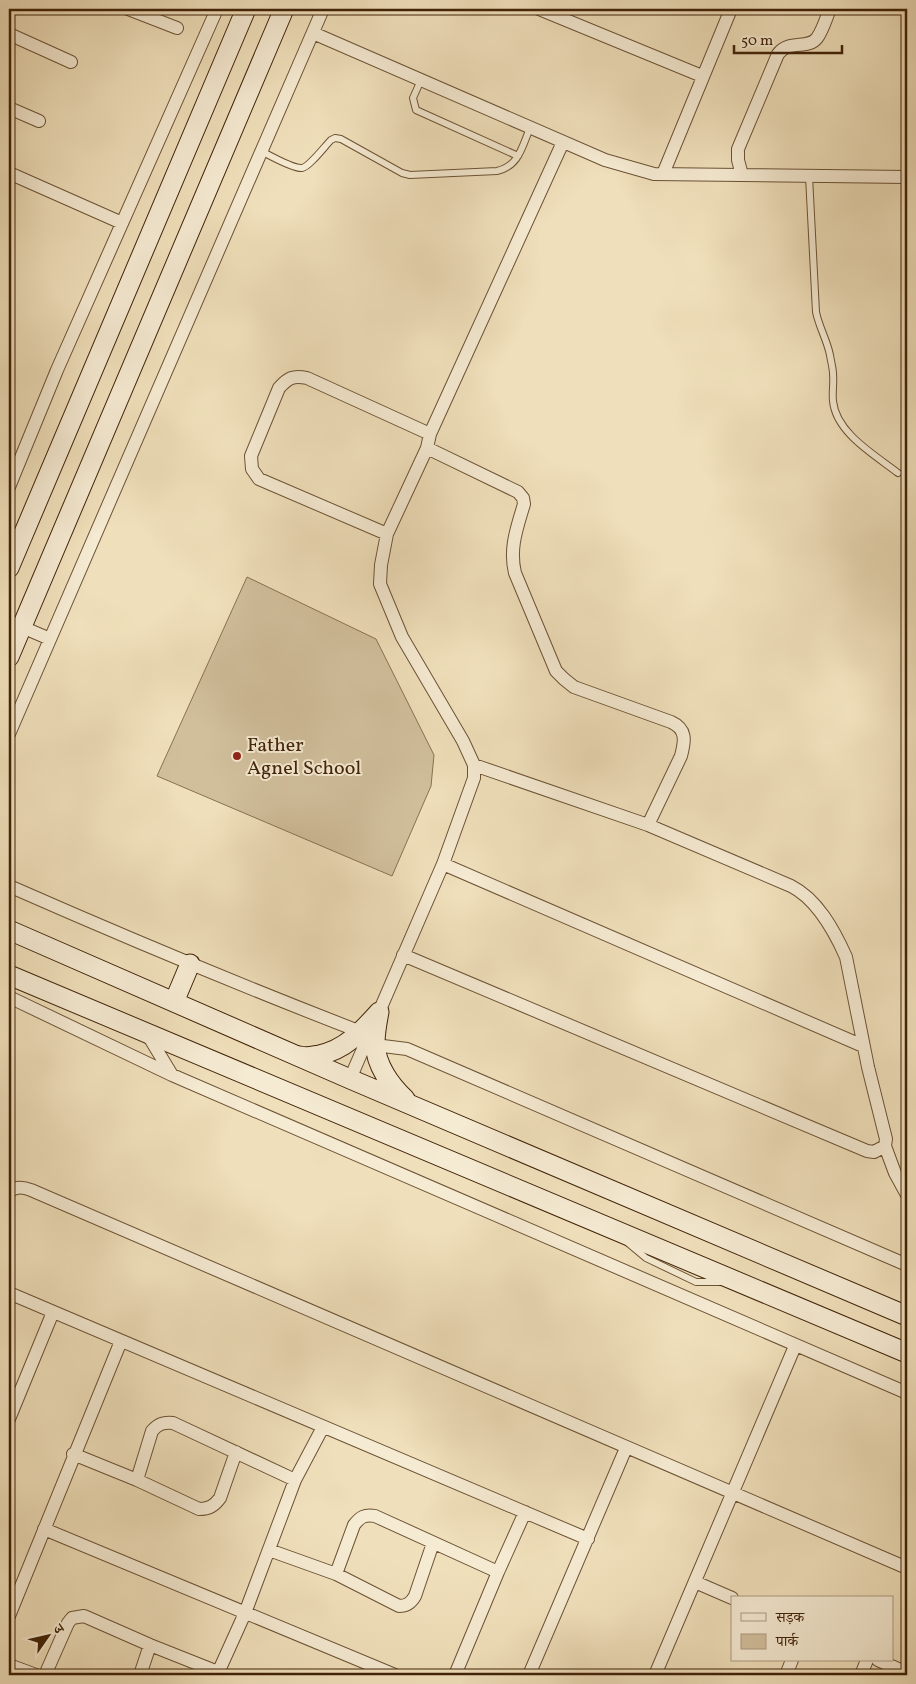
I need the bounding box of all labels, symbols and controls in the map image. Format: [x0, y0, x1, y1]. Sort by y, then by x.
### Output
scale bar [734, 22, 841, 54]
text: 50 m [741, 31, 773, 52]
place label: Father Agnel School [247, 732, 361, 783]
marker: Father Agnel School [231, 750, 243, 762]
legend [731, 1596, 894, 1662]
text: सड़क [775, 1608, 805, 1629]
north arrow [22, 1612, 72, 1662]
text: उ [47, 1620, 68, 1639]
text: पार्क [775, 1632, 799, 1653]

